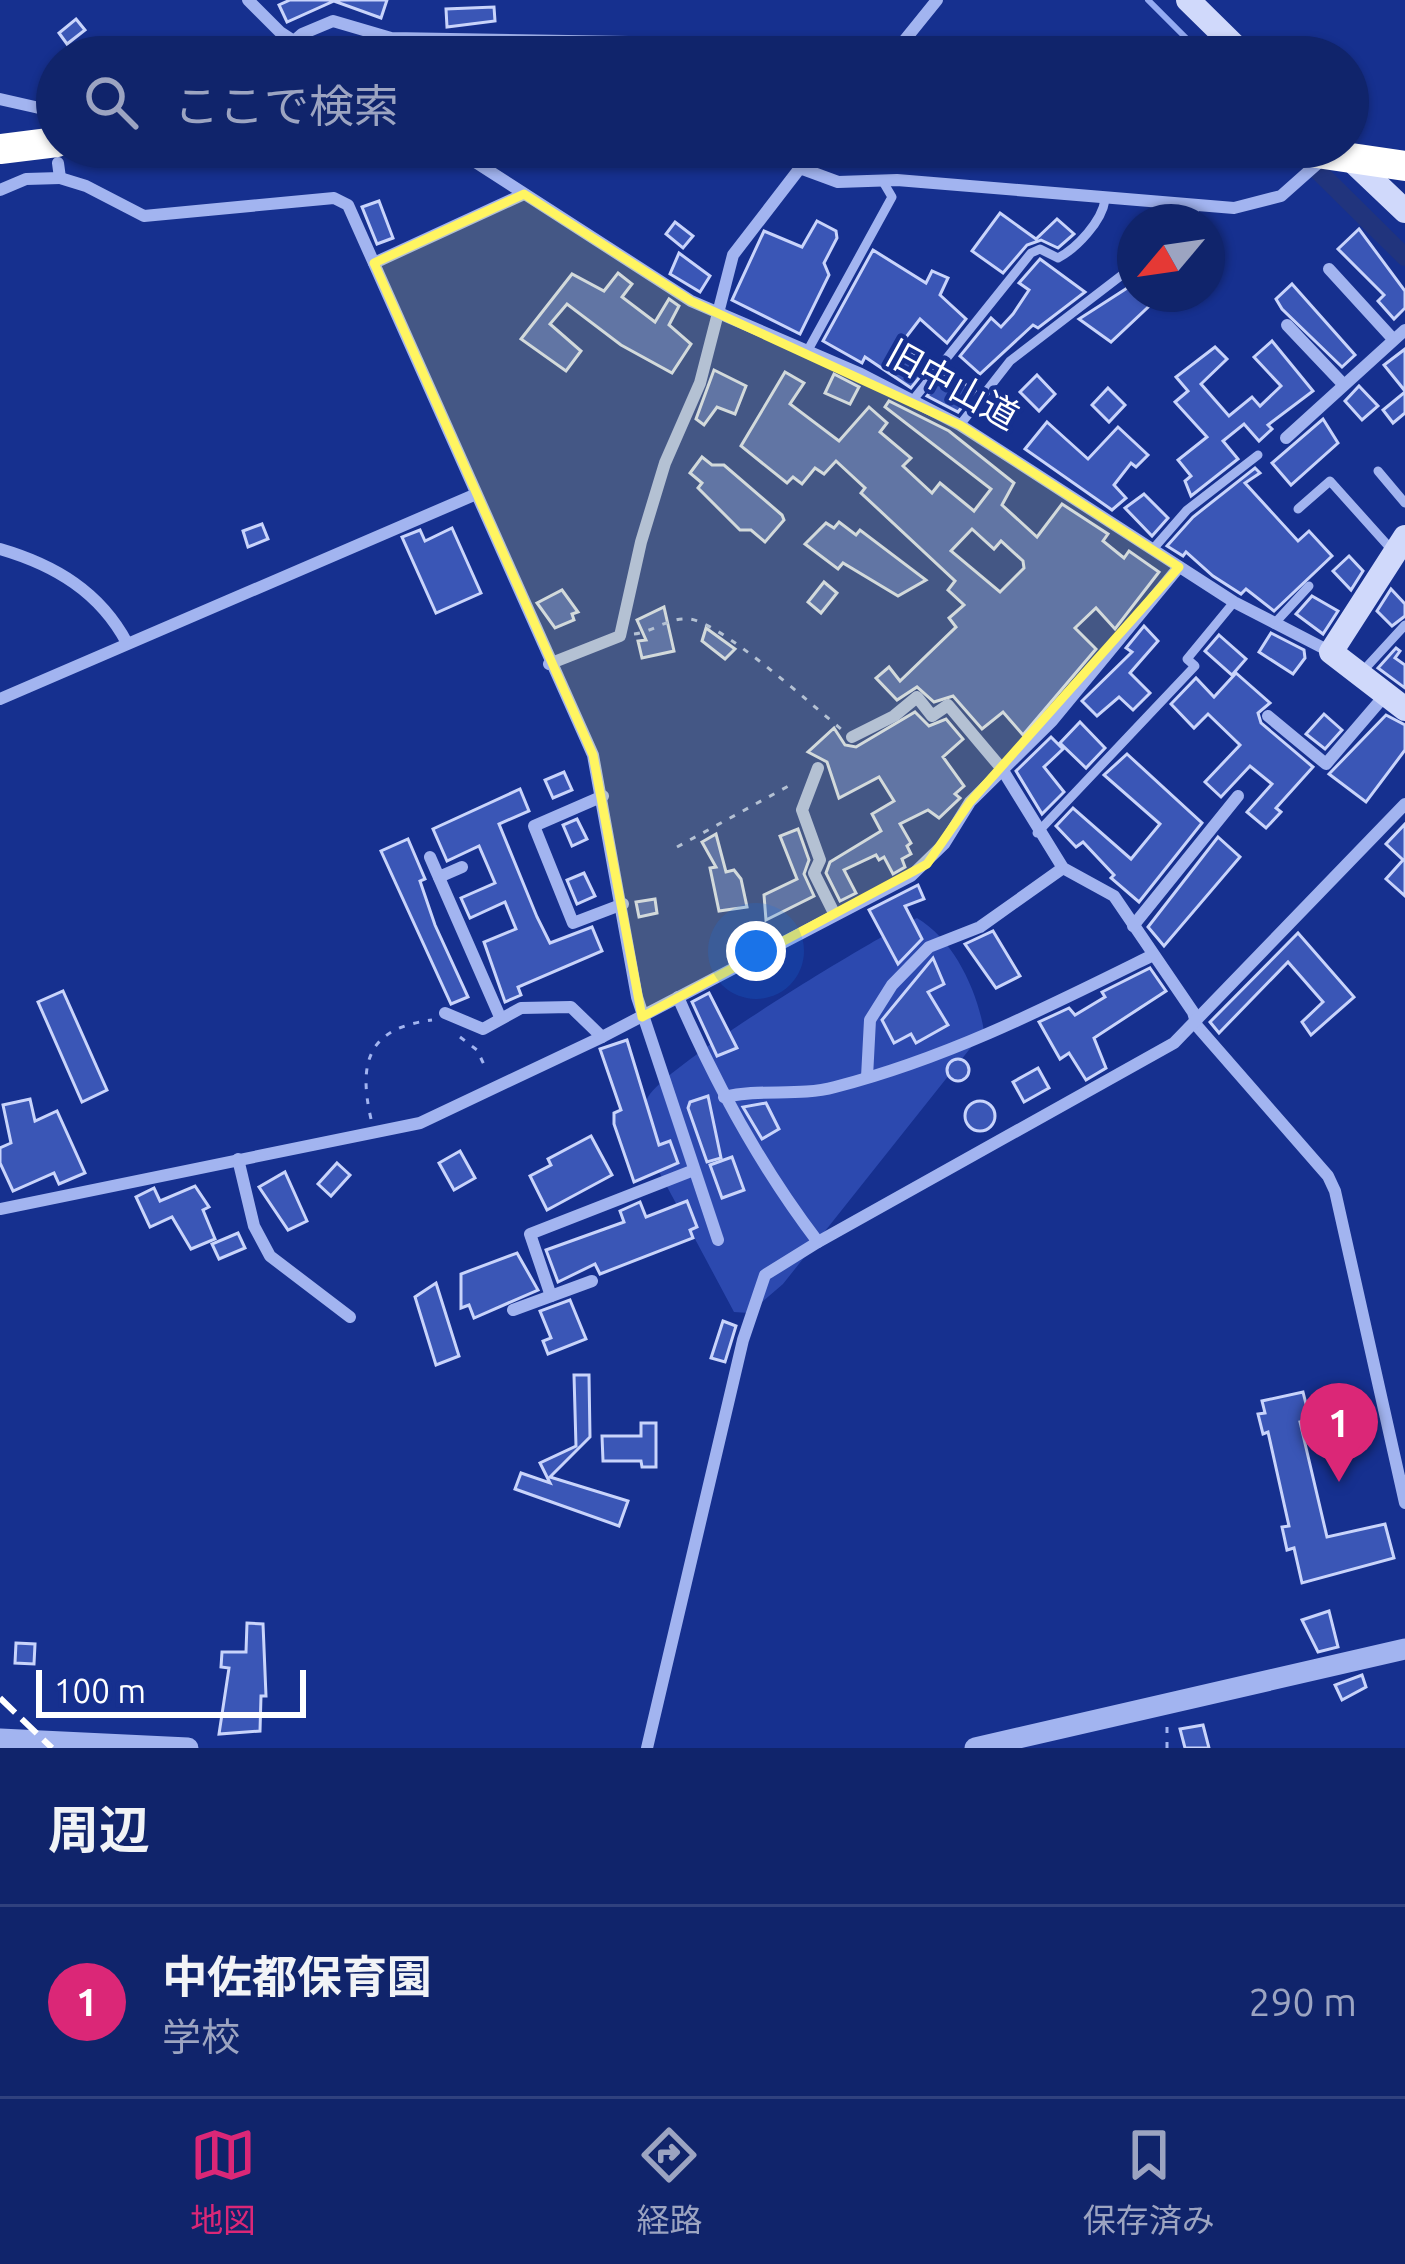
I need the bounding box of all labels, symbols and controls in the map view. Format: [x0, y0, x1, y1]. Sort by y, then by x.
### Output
search box [36, 36, 1369, 168]
icon: search [78, 69, 144, 135]
text: ここで検索 [174, 80, 399, 131]
north arrow [1117, 204, 1225, 312]
street label: 旧中山道 [880, 331, 1026, 437]
your location [726, 921, 786, 981]
pin: 1 [1300, 1383, 1378, 1482]
scale bar [36, 1664, 306, 1717]
text: 100 m [54, 1672, 146, 1709]
text: 周辺 [48, 1800, 150, 1858]
text: 中佐都保育園 [162, 1951, 432, 2002]
text: 1 [76, 1980, 98, 2023]
text: 290 m [1248, 1980, 1357, 2023]
text: 学校 [162, 2015, 240, 2058]
tab: 地図 [190, 2122, 256, 2242]
tab: 経路 [636, 2122, 702, 2242]
tab: 保存済み [1083, 2122, 1215, 2242]

